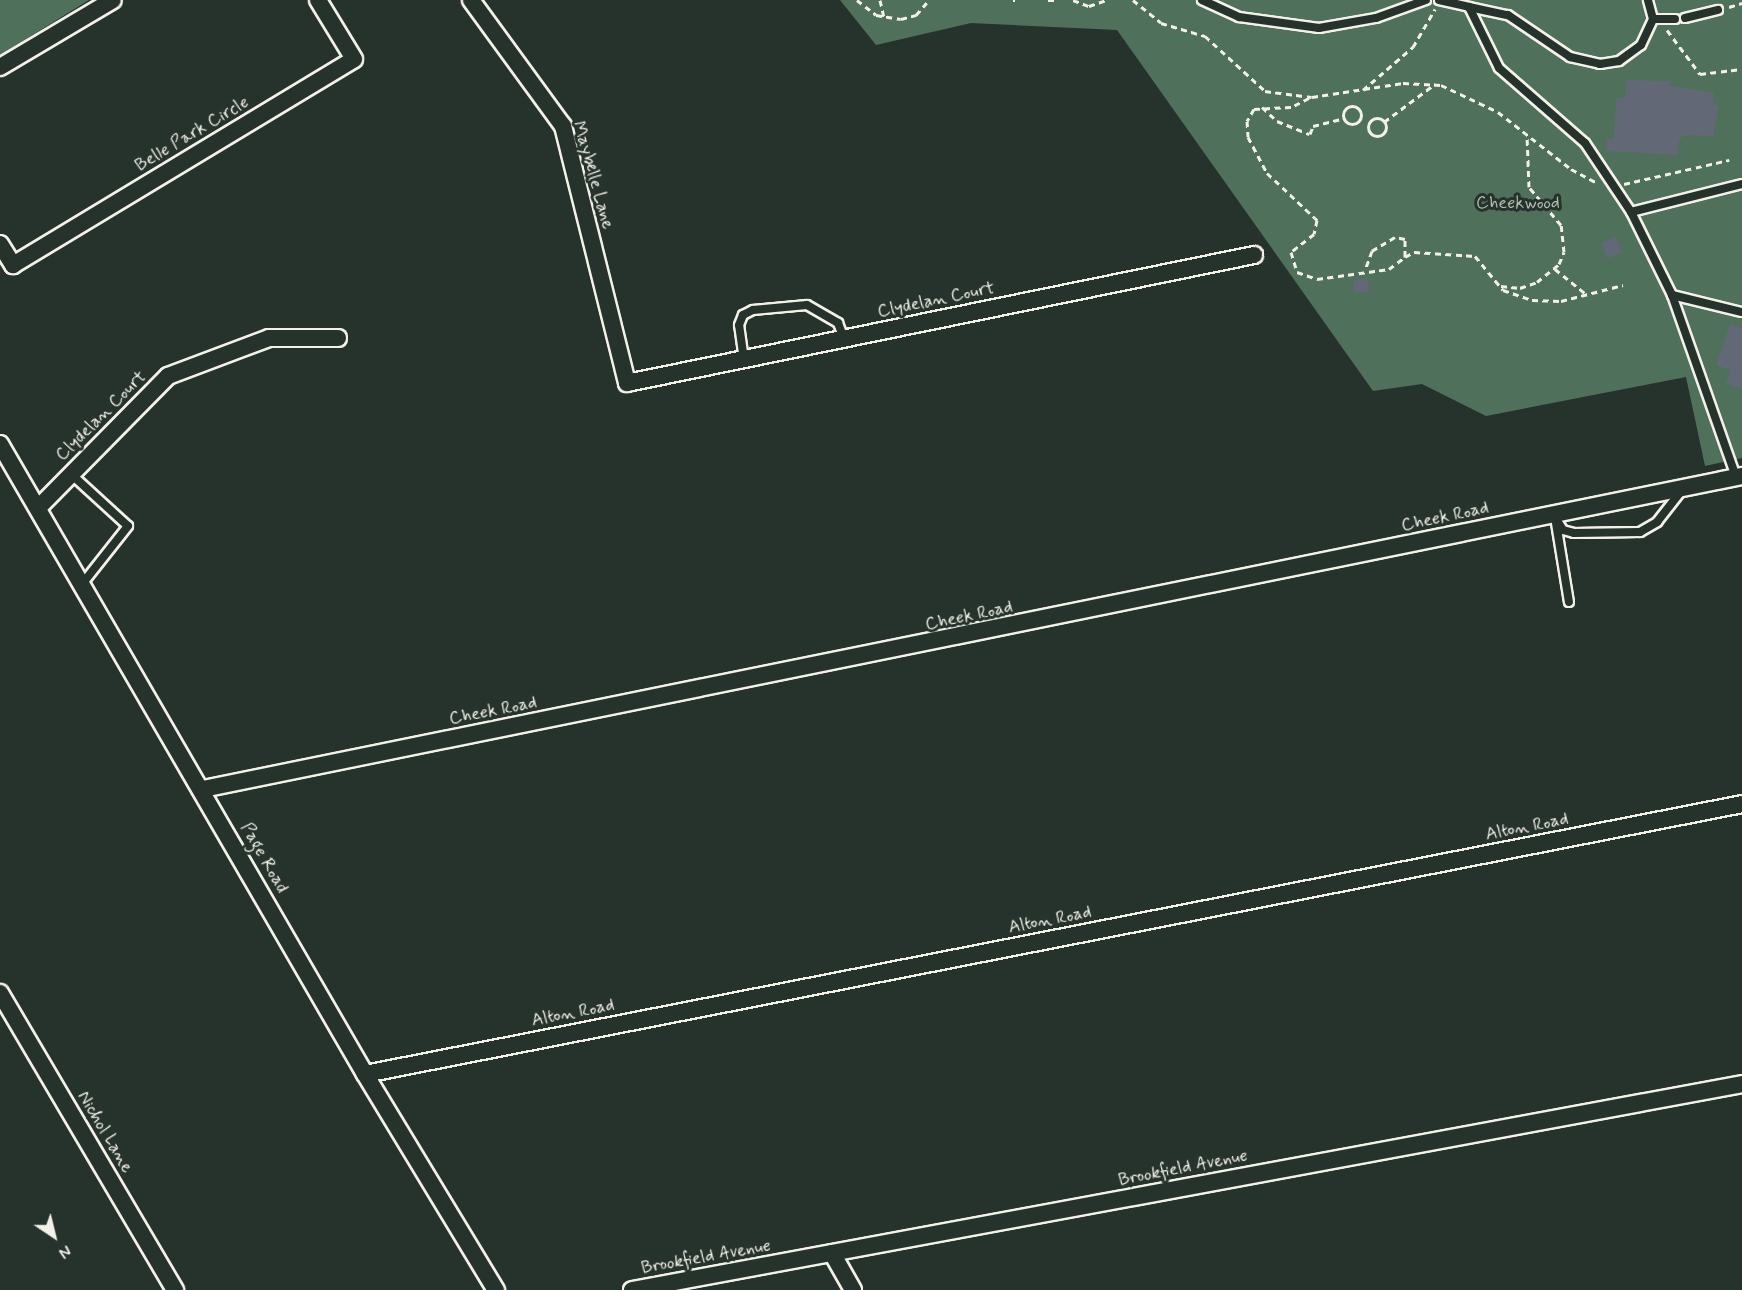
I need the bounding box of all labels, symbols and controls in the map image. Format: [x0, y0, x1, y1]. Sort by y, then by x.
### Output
street label: Belle Park Circle [132, 92, 252, 176]
street label: Maybelle Lane [567, 118, 619, 232]
park label: Cheekwood [1476, 192, 1560, 214]
street label: Clydelan Court [876, 277, 996, 323]
street label: Clydelan Court [52, 367, 150, 465]
street label: Cheek Road [1399, 497, 1491, 537]
street label: Cheek Road [923, 596, 1015, 636]
street label: Cheek Road [447, 692, 539, 730]
street label: Alton Road [1484, 808, 1570, 846]
street label: Page Road [235, 819, 293, 897]
street label: Alton Road [1007, 901, 1093, 939]
street label: Alton Road [530, 994, 616, 1032]
street label: Nichol Lane [73, 1088, 137, 1176]
street label: Brookfield Avenue [1115, 1145, 1251, 1191]
north arrow [24, 1206, 84, 1266]
street label: Brookfield Avenue [638, 1235, 774, 1279]
text: N [54, 1239, 75, 1263]

